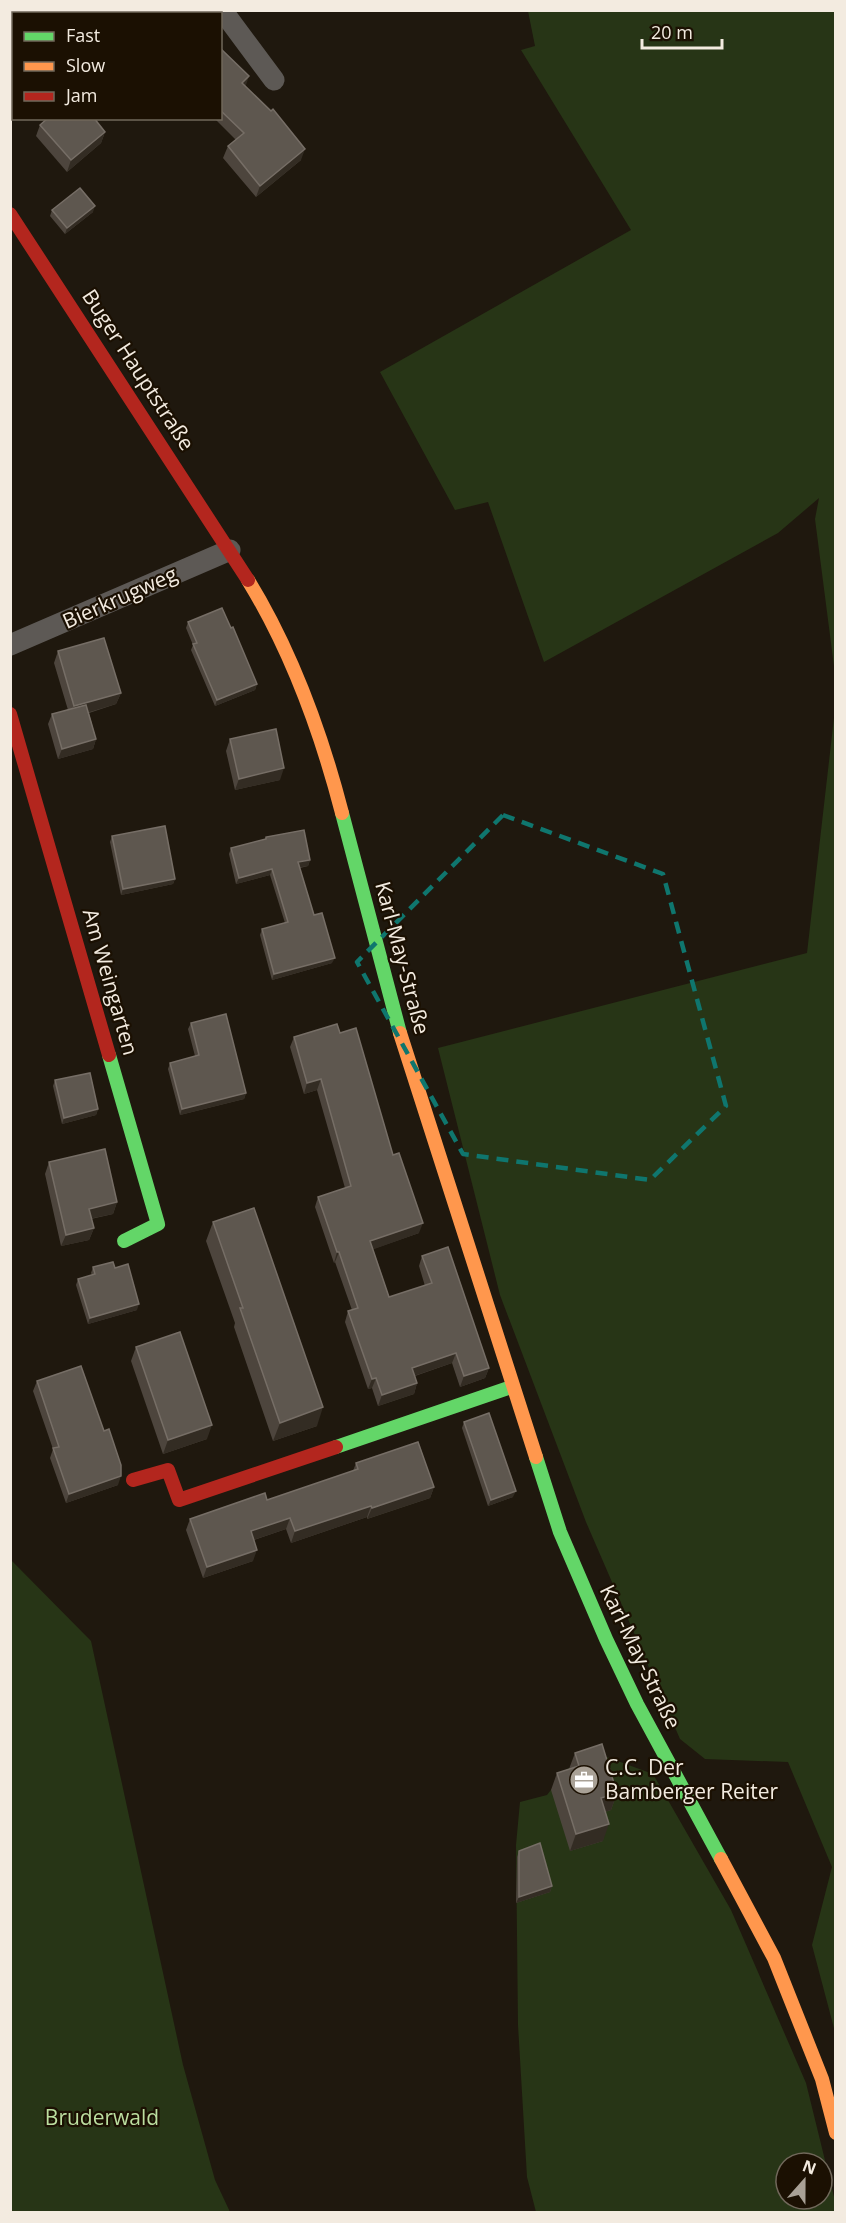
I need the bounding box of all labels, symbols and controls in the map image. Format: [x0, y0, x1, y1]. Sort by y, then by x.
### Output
legend [12, 12, 222, 120]
scale bar [642, 12, 722, 50]
text: 20 m [651, 20, 693, 44]
text: Fast [66, 23, 100, 47]
text: Slow [66, 53, 105, 77]
text: Jam [64, 83, 98, 107]
street label: Buger Hauptstraße [76, 284, 201, 455]
street label: Bierkrugweg [58, 559, 181, 635]
street label: Karl-May-Straße [369, 878, 437, 1037]
street label: Am Weingarten [77, 905, 145, 1058]
street label: Karl-May-Straße [594, 1580, 688, 1733]
place label: C.C. Der Bamberger Reiter [605, 1753, 778, 1805]
office icon: C.C. Der Bamberger Reiter [568, 1764, 600, 1796]
park label: Bruderwald [45, 2103, 159, 2131]
north arrow [774, 2151, 834, 2211]
text: N [799, 2154, 819, 2180]

